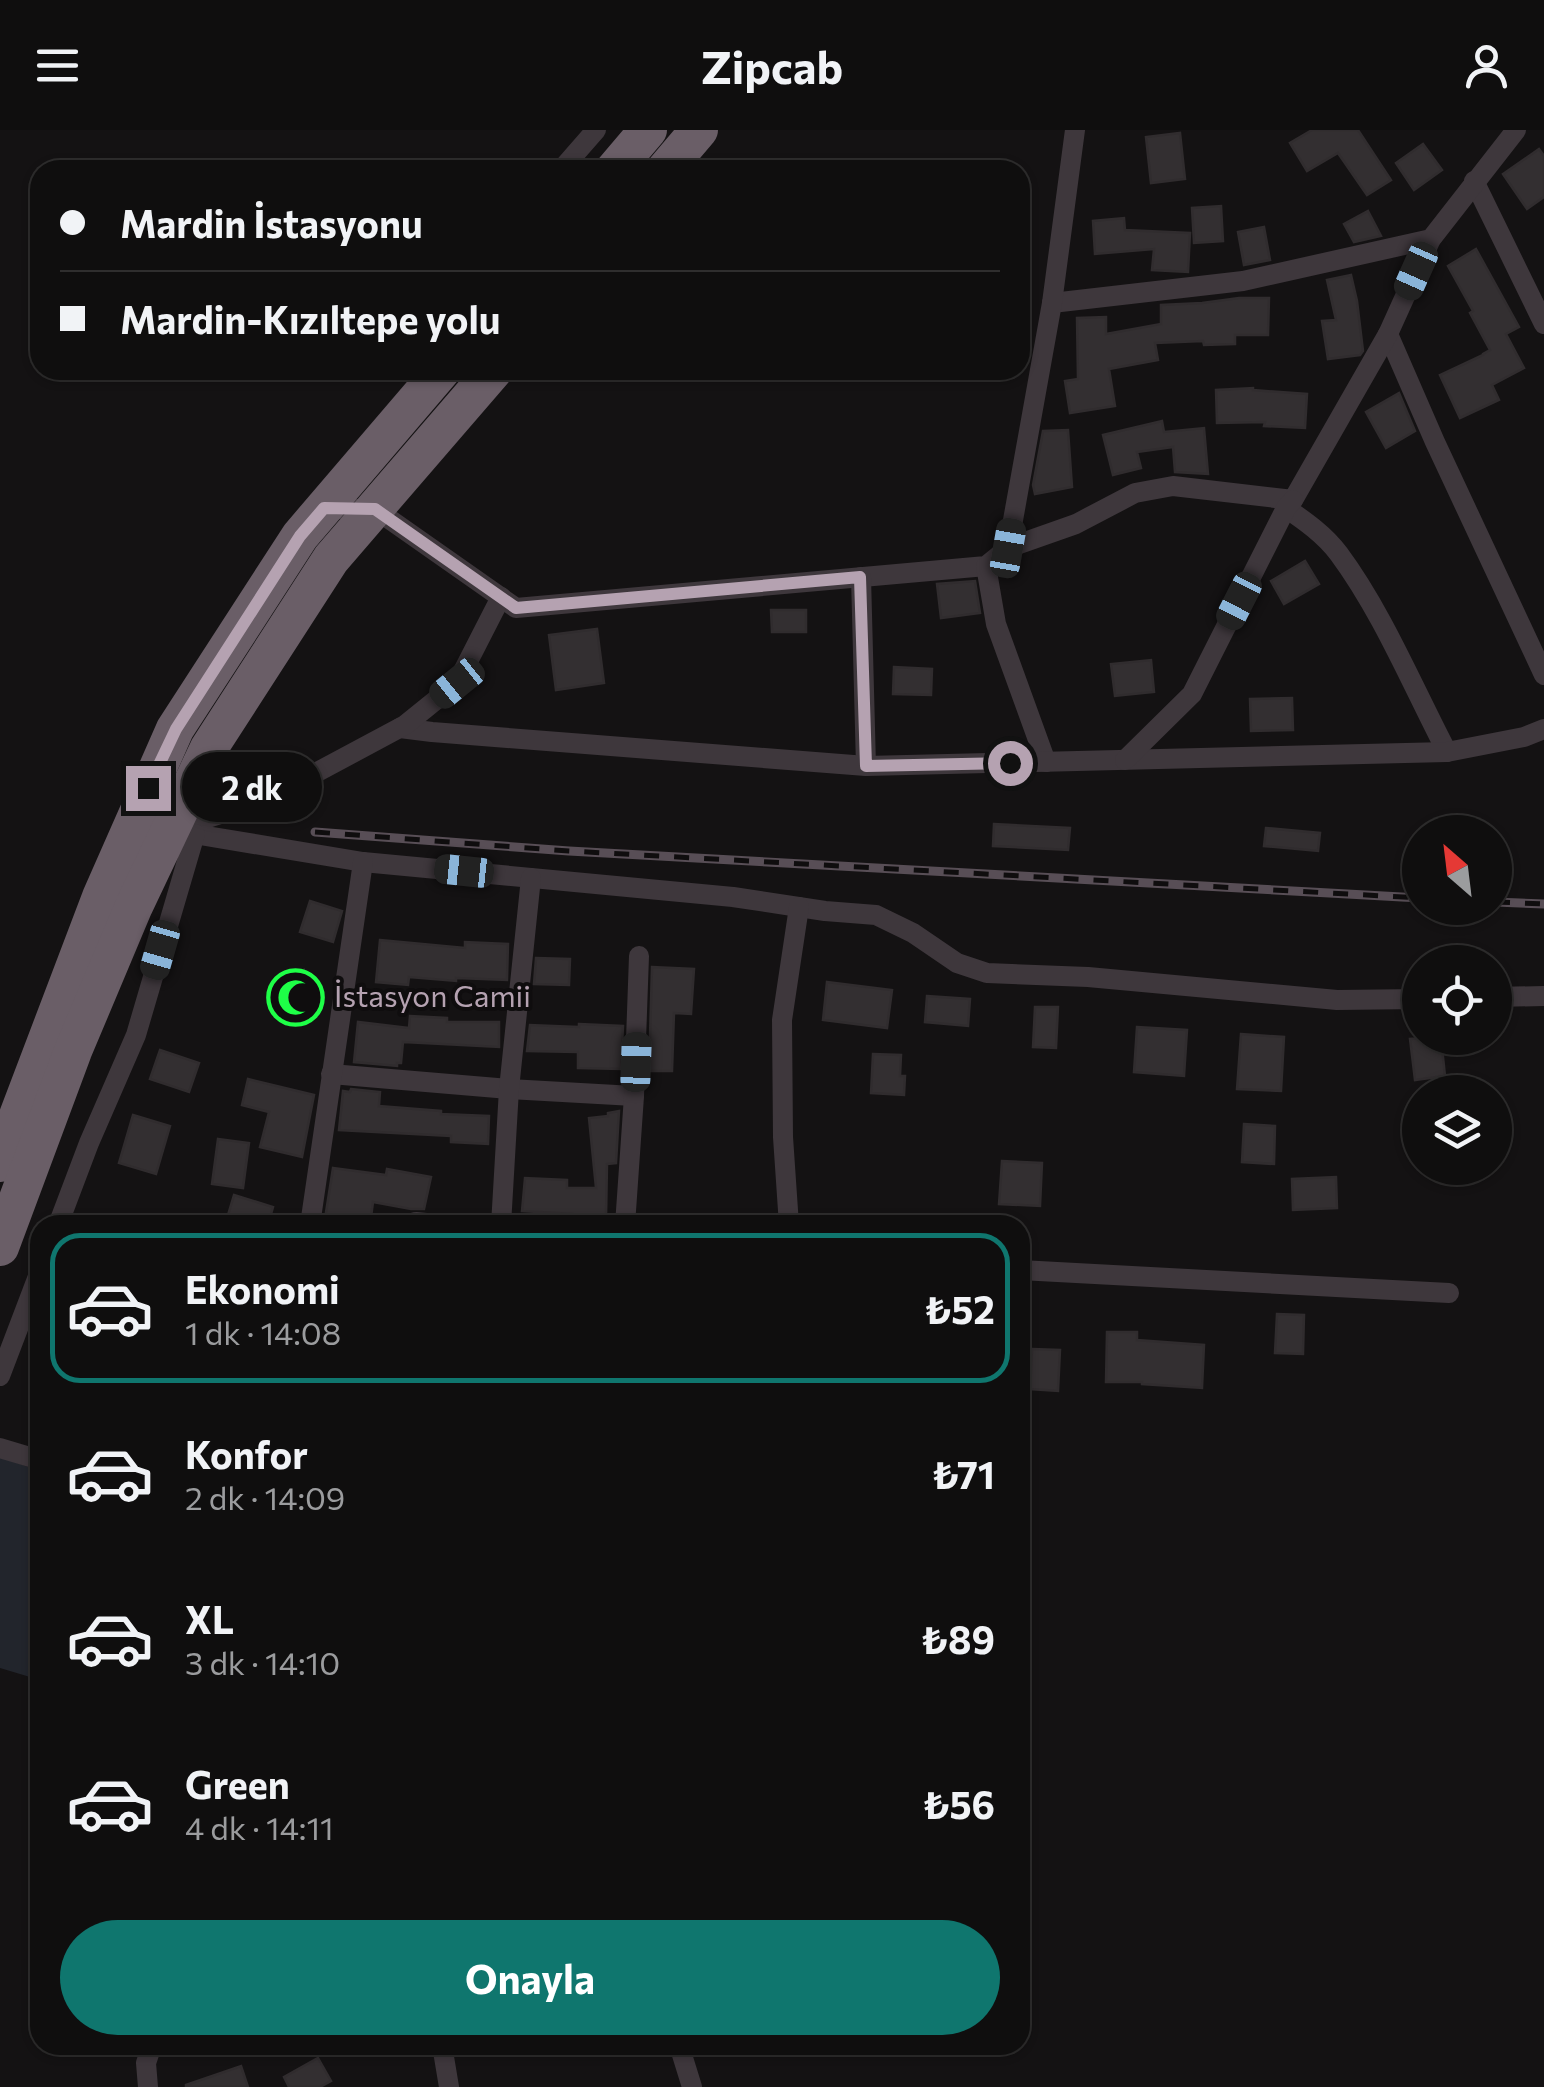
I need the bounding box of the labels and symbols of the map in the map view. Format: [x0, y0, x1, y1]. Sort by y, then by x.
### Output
car [1390, 237, 1442, 305]
car [988, 516, 1028, 580]
car [1212, 567, 1266, 635]
car [424, 652, 490, 714]
route start [988, 741, 1033, 786]
callout: 2 dk [183, 753, 323, 823]
route end [126, 766, 171, 811]
north arrow [1402, 815, 1512, 925]
car [433, 853, 495, 889]
car [137, 917, 183, 983]
mosque icon: İstasyon Camii [265, 967, 325, 1027]
place label: İstasyon Camii [334, 976, 531, 1013]
car [620, 1031, 652, 1093]

